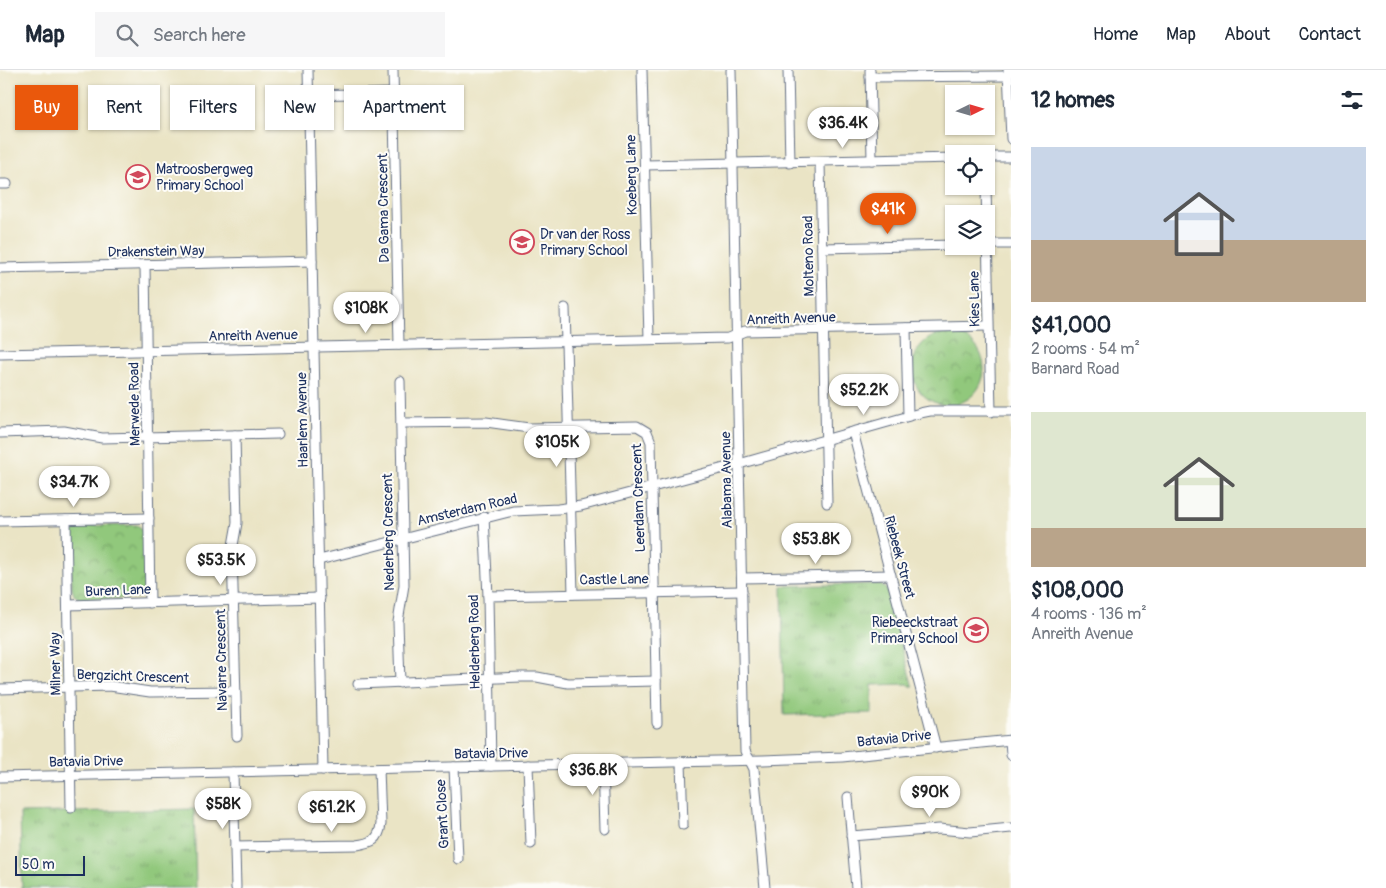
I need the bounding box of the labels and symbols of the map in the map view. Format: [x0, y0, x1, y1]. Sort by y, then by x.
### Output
north arrow [945, 85, 995, 135]
pin: $36.4K [802, 106, 884, 149]
street label: Koeberg Lane [622, 134, 641, 215]
street label: Da Gama Crescent [374, 153, 393, 263]
place label: Matroosbergweg Primary School [156, 161, 253, 194]
school or university icon: Matroosbergweg Primary School [125, 164, 151, 190]
pin: $41K [858, 192, 918, 235]
street label: Molteno Road [799, 215, 818, 297]
place label: Dr van der Ross Primary School [540, 226, 631, 259]
school or university icon: Dr van der Ross Primary School [509, 229, 535, 255]
street label: Drakenstein Way [107, 242, 205, 261]
street label: Kies Lane [966, 271, 983, 327]
pin: $108K [331, 292, 401, 334]
street label: Anreith Avenue [746, 308, 836, 329]
street label: Anreith Avenue [208, 326, 298, 345]
street label: Merwede Road [125, 362, 144, 446]
street label: Haarlem Avenue [293, 372, 312, 468]
pin: $52.2K [823, 374, 905, 416]
pin: $105K [522, 426, 592, 468]
street label: Alabama Avenue [717, 431, 736, 529]
street label: Leerdam Crescent [628, 443, 649, 553]
pin: $34.7K [33, 466, 115, 508]
street label: Nederberg Crescent [379, 473, 398, 591]
street label: Amsterdam Road [415, 490, 519, 529]
street label: Riebeek Street [880, 514, 919, 601]
pin: $53.8K [775, 522, 857, 565]
pin: $53.5K [180, 544, 262, 586]
street label: Castle Lane [579, 570, 649, 589]
street label: Buren Lane [85, 581, 151, 600]
street label: Helderberg Road [465, 594, 484, 690]
street label: Navarre Crescent [212, 608, 231, 711]
place label: Riebeeckstraat Primary School [870, 614, 958, 647]
school or university icon: Riebeeckstraat Primary School [963, 617, 989, 643]
street label: Milner Way [46, 632, 65, 696]
street label: Bergzicht Crescent [76, 666, 190, 687]
street label: Batavia Drive [856, 726, 932, 751]
street label: Batavia Drive [454, 744, 528, 763]
street label: Batavia Drive [49, 752, 123, 771]
pin: $36.8K [552, 754, 634, 796]
pin: $90K [900, 776, 960, 818]
street label: Grant Close [432, 779, 453, 849]
pin: $58K [193, 788, 253, 830]
pin: $61.2K [291, 790, 373, 833]
scale bar [15, 853, 85, 876]

